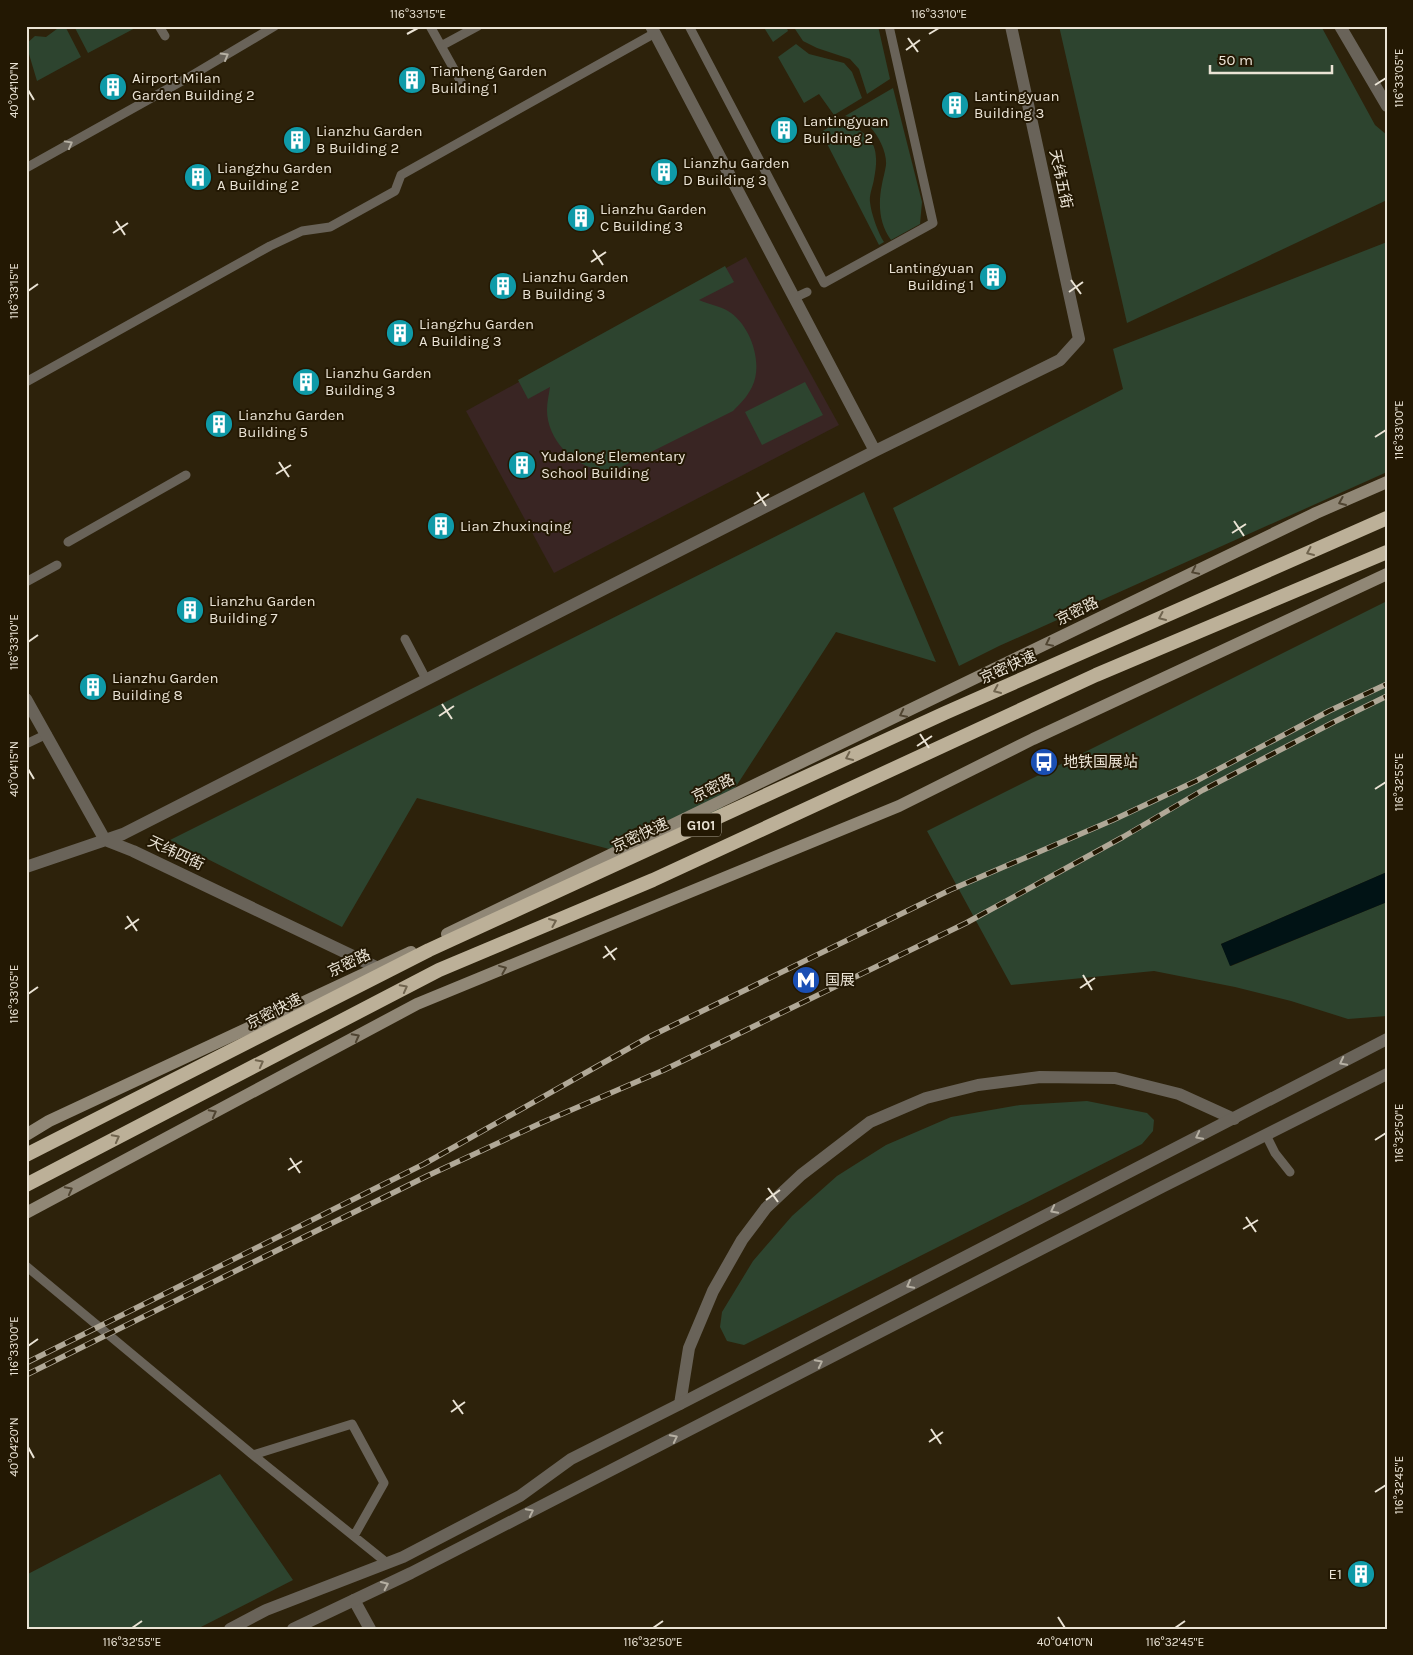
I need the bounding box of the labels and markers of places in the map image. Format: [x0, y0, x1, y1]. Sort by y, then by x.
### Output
place label: Tianheng Garden Building 1 [431, 62, 547, 97]
building icon: Tianheng Garden Building 1 [397, 65, 427, 95]
place label: Airport Milan Garden Building 2 [132, 69, 255, 104]
building icon: Airport Milan Garden Building 2 [98, 72, 128, 102]
place label: Lantingyuan Building 3 [974, 87, 1060, 122]
building icon: Lantingyuan Building 3 [940, 90, 970, 120]
place label: Lantingyuan Building 2 [803, 112, 889, 147]
building icon: Lantingyuan Building 2 [769, 115, 799, 145]
place label: Lianzhu Garden B Building 2 [316, 122, 423, 157]
building icon: Lianzhu Garden B Building 2 [282, 125, 312, 155]
place label: Lianzhu Garden D Building 3 [683, 154, 790, 189]
building icon: Lianzhu Garden D Building 3 [649, 157, 679, 187]
place label: Liangzhu Garden A Building 2 [217, 159, 332, 194]
building icon: Liangzhu Garden A Building 2 [183, 162, 213, 192]
place label: Lianzhu Garden C Building 3 [600, 200, 707, 235]
building icon: Lianzhu Garden C Building 3 [566, 203, 596, 233]
place label: Lantingyuan Building 1 [888, 259, 974, 294]
building icon: Lantingyuan Building 1 [978, 262, 1008, 292]
place label: Lianzhu Garden B Building 3 [522, 268, 629, 303]
building icon: Lianzhu Garden B Building 3 [488, 271, 518, 301]
place label: Liangzhu Garden A Building 3 [419, 315, 534, 350]
building icon: Liangzhu Garden A Building 3 [385, 318, 415, 348]
place label: Lianzhu Garden Building 3 [325, 364, 432, 399]
building icon: Lianzhu Garden Building 3 [291, 367, 321, 397]
place label: Lianzhu Garden Building 5 [238, 406, 345, 441]
building icon: Lianzhu Garden Building 5 [204, 409, 234, 439]
place label: Yudalong Elementary School Building [541, 447, 685, 482]
building icon: Yudalong Elementary School Building [507, 450, 537, 480]
building icon: Lian Zhuxinqing [426, 511, 456, 541]
place label: Lian Zhuxinqing [460, 517, 572, 535]
place label: Lianzhu Garden Building 7 [209, 592, 316, 627]
building icon: Lianzhu Garden Building 7 [175, 595, 205, 625]
place label: Lianzhu Garden Building 8 [112, 669, 219, 704]
building icon: Lianzhu Garden Building 8 [78, 672, 108, 702]
bus stop icon: 地铁国展站 [1029, 747, 1059, 777]
place label: 地铁国展站 [1063, 753, 1138, 771]
metro station icon: 国展 [791, 965, 821, 995]
place label: 国展 [825, 971, 855, 989]
building icon: E1 [1346, 1559, 1376, 1589]
place label: E1 [1329, 1565, 1342, 1583]

